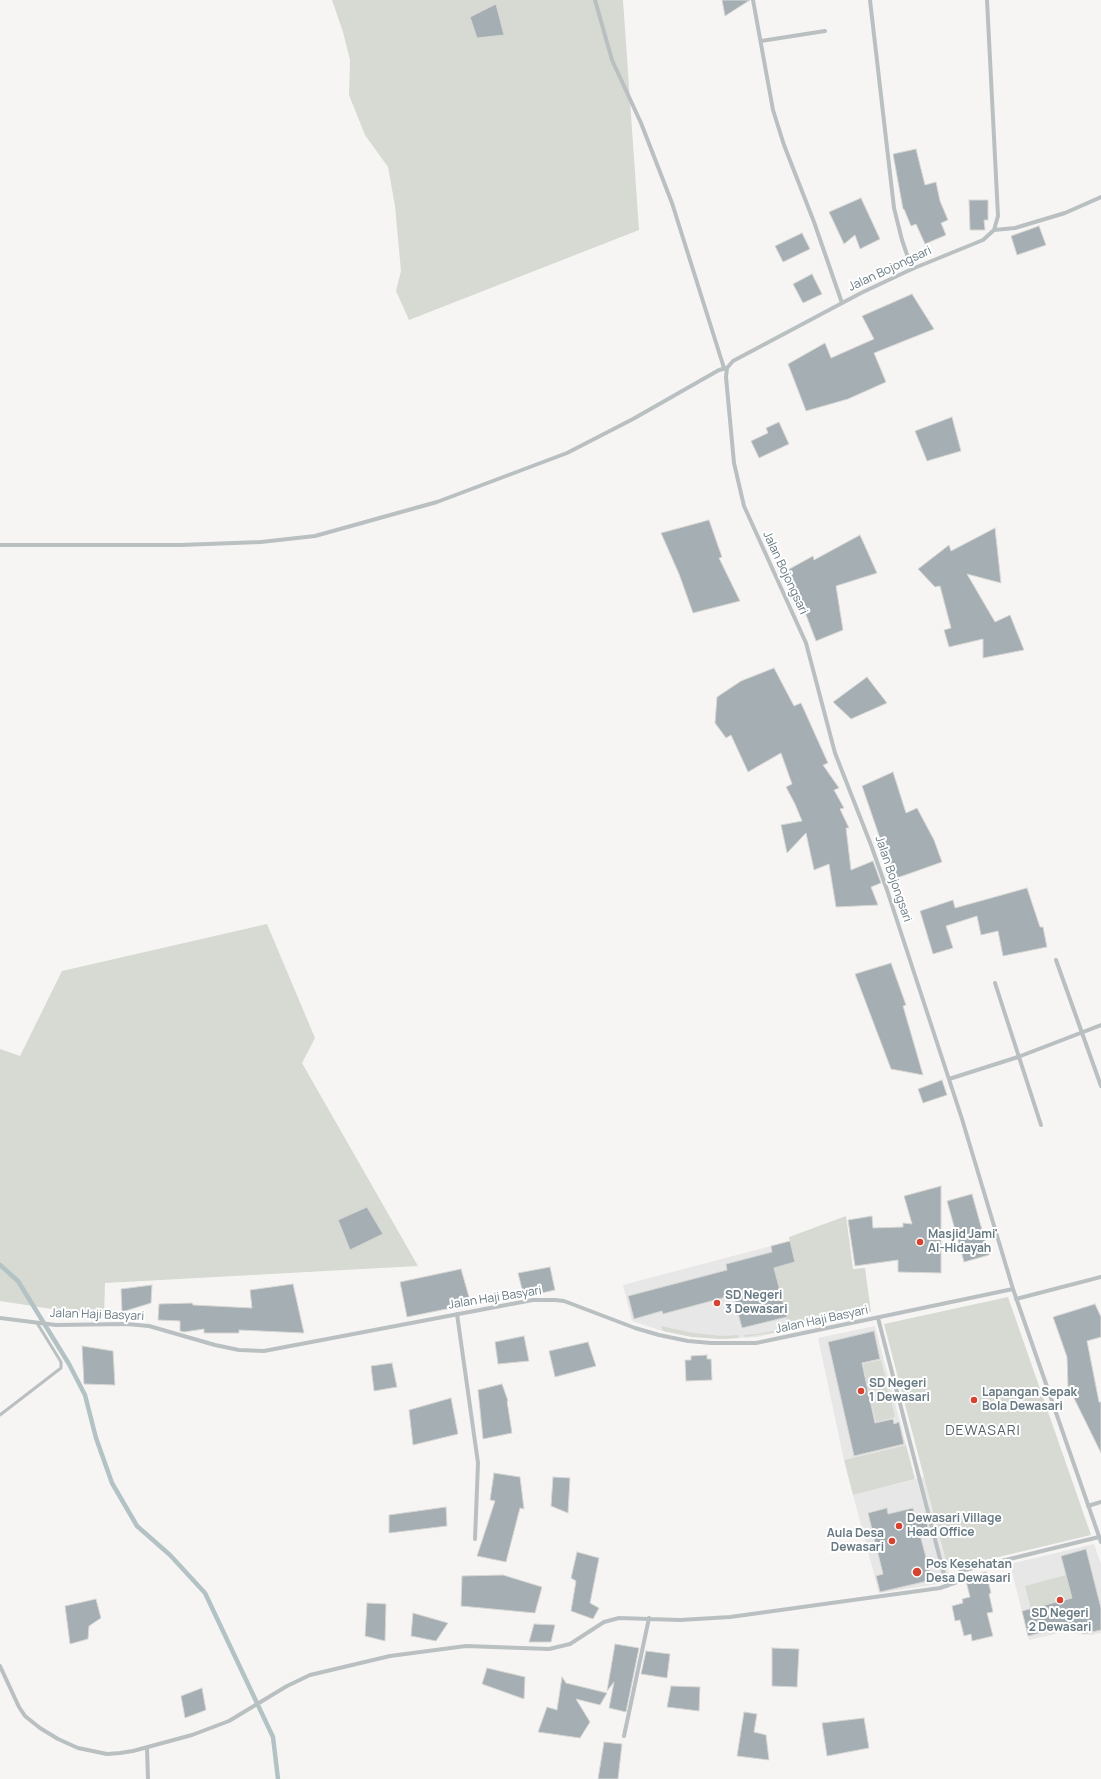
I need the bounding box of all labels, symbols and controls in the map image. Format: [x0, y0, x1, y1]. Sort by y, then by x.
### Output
street label: Jalan Bojongsari [846, 243, 934, 295]
street label: Jalan Bojongsari [759, 529, 811, 617]
street label: Jalan Bojongsari [872, 834, 914, 924]
place label: Masjid Jami' Al-Hidayah [928, 1228, 998, 1256]
marker: Masjid Jami' Al-Hidayah [915, 1237, 925, 1247]
street label: Jalan Haji Basyari [447, 1284, 543, 1312]
place label: SD Negeri 3 Dewasari [725, 1289, 788, 1317]
marker: SD Negeri 3 Dewasari [712, 1298, 722, 1308]
street label: Jalan Haji Basyari [774, 1303, 870, 1337]
street label: Jalan Haji Basyari [50, 1306, 144, 1324]
place label: SD Negeri 1 Dewasari [869, 1377, 930, 1405]
marker: SD Negeri 1 Dewasari [856, 1386, 866, 1396]
place label: Lapangan Sepak Bola Dewasari [982, 1386, 1077, 1414]
marker: Lapangan Sepak Bola Dewasari [969, 1395, 979, 1405]
district label: DEWASARI [945, 1423, 1021, 1439]
place label: Dewasari Village Head Office [907, 1512, 1002, 1540]
marker: Dewasari Village Head Office [894, 1521, 904, 1531]
place label: Aula Desa Dewasari [827, 1527, 884, 1555]
marker: Aula Desa Dewasari [887, 1536, 897, 1546]
place label: Pos Kesehatan Desa Dewasari [926, 1558, 1012, 1586]
marker: Pos Kesehatan Desa Dewasari [911, 1566, 923, 1578]
marker: SD Negeri 2 Dewasari [1055, 1595, 1065, 1605]
place label: SD Negeri 2 Dewasari [1029, 1607, 1091, 1635]

